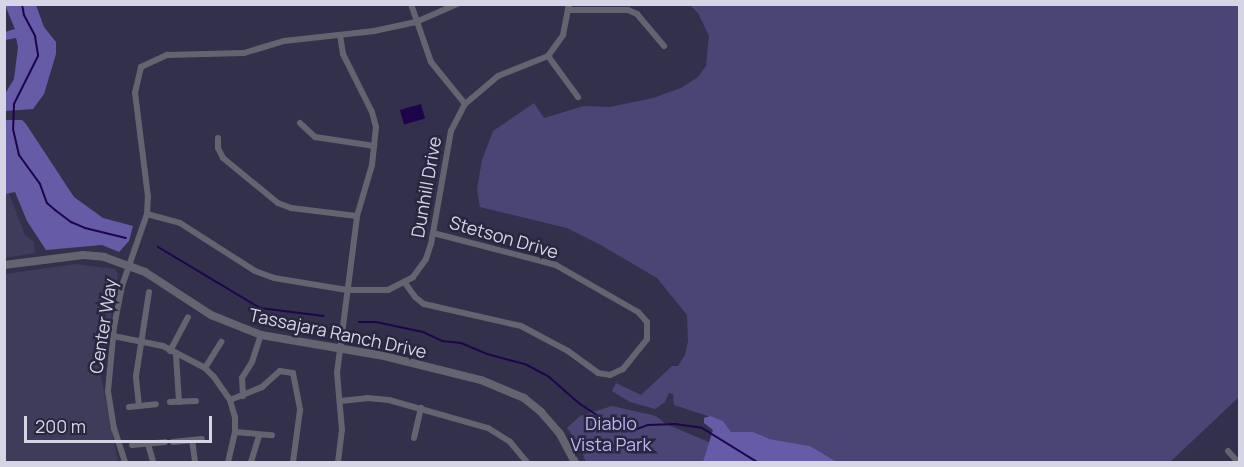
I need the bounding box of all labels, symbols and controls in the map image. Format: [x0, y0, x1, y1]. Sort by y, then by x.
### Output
street label: Dunhill Drive [406, 135, 446, 239]
street label: Stetson Drive [447, 211, 561, 263]
street label: Center Way [85, 277, 121, 375]
street label: Tassajara Ranch Drive [247, 304, 429, 362]
scale bar [27, 404, 214, 442]
park label: Diablo Vista Park [571, 413, 651, 456]
text: 200 m [35, 414, 86, 438]

